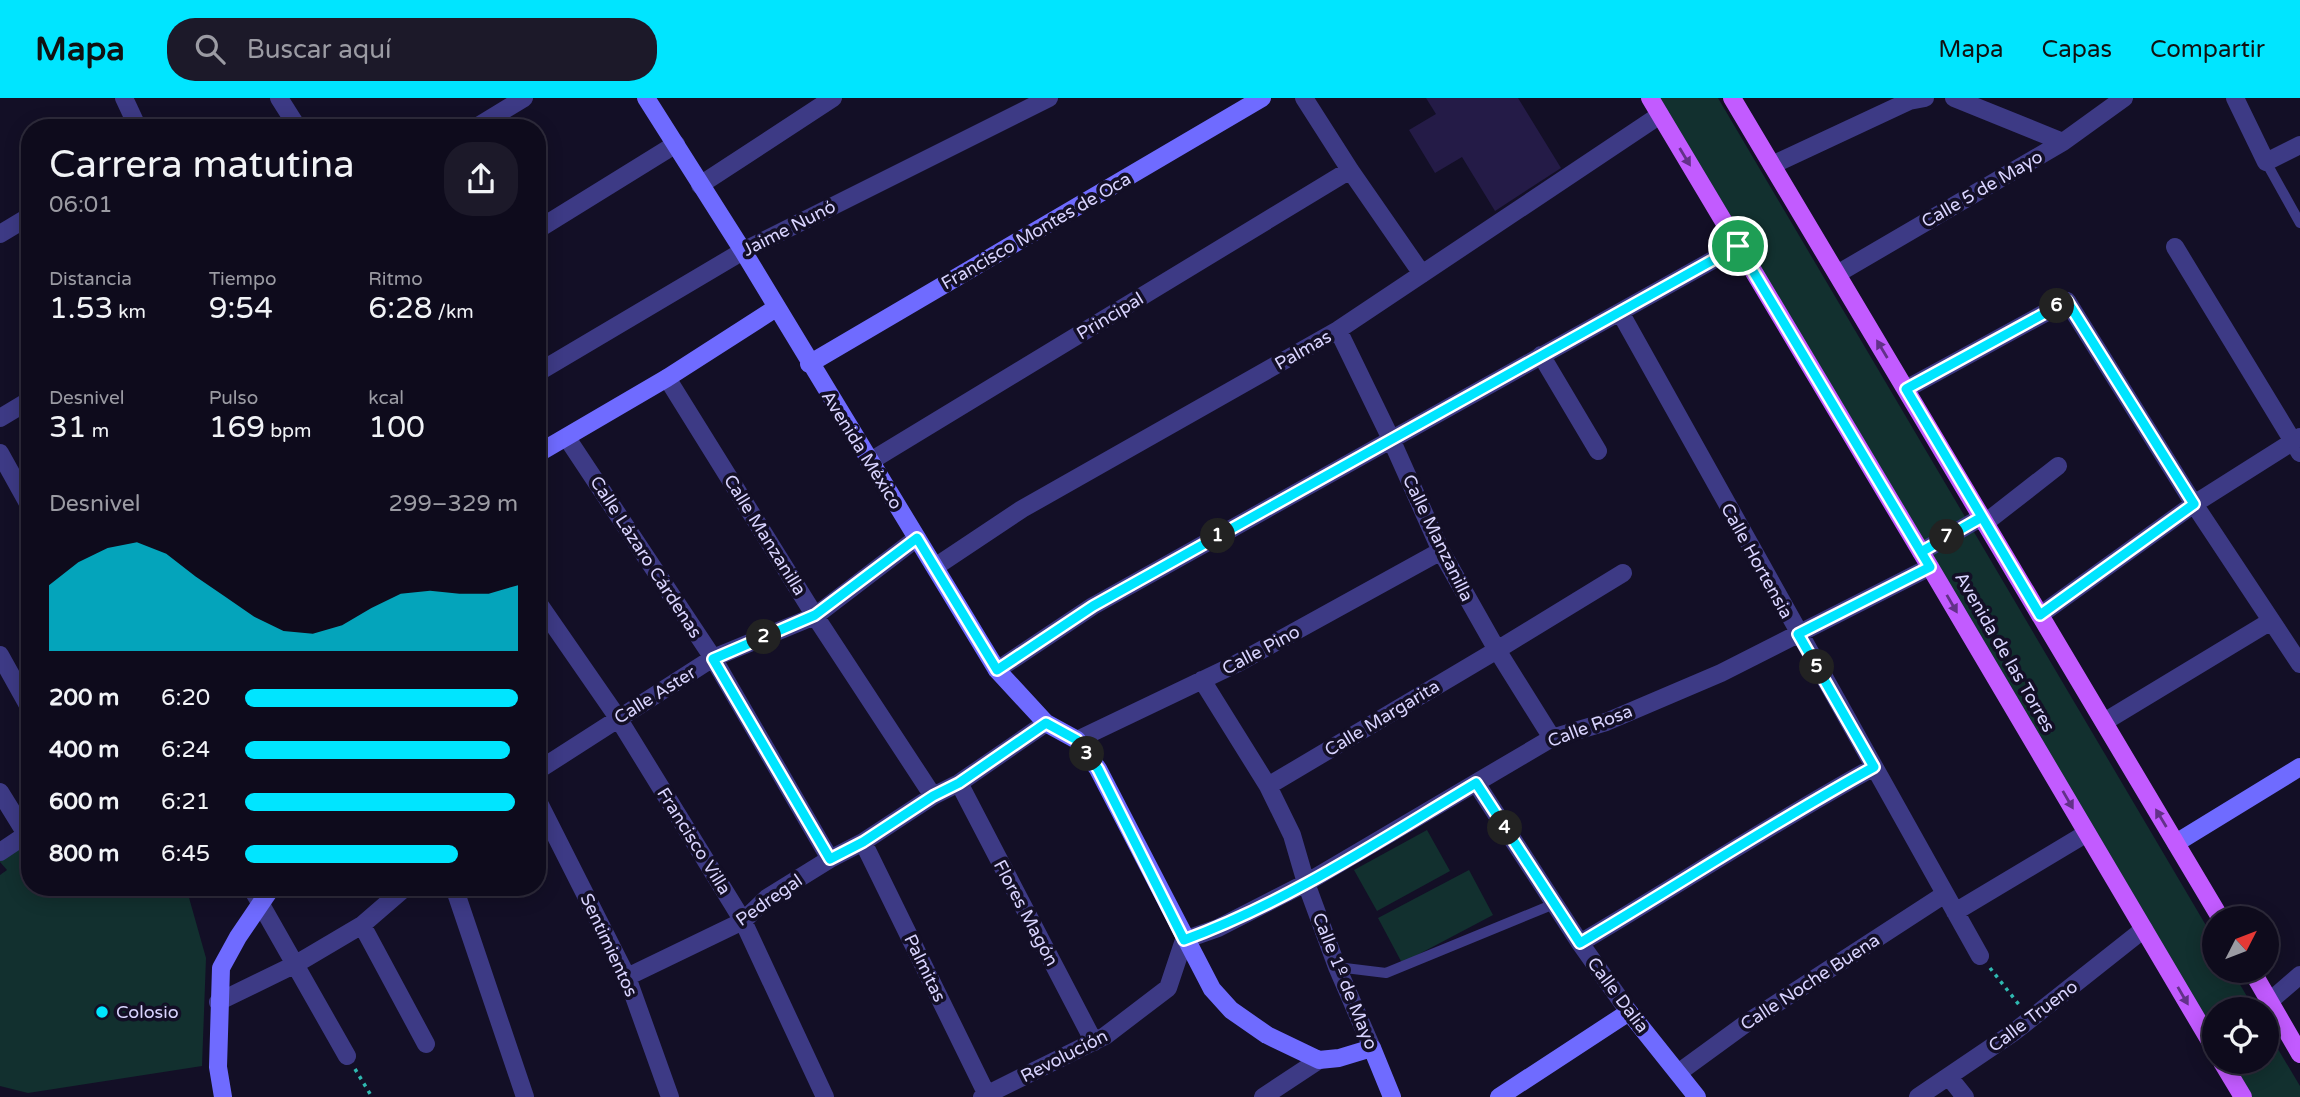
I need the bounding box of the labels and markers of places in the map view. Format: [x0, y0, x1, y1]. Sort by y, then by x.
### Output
pin [1708, 216, 1768, 276]
pin: 6 [2039, 288, 2074, 324]
pin: 1 [1200, 518, 1236, 554]
pin: 7 [1930, 520, 1965, 555]
pin: 2 [746, 620, 782, 654]
pin: 5 [1800, 650, 1834, 684]
pin: 3 [1070, 736, 1104, 772]
pin: 4 [1488, 810, 1522, 846]
place label: Colosio [116, 1001, 179, 1023]
marker: Colosio [94, 1004, 110, 1020]

